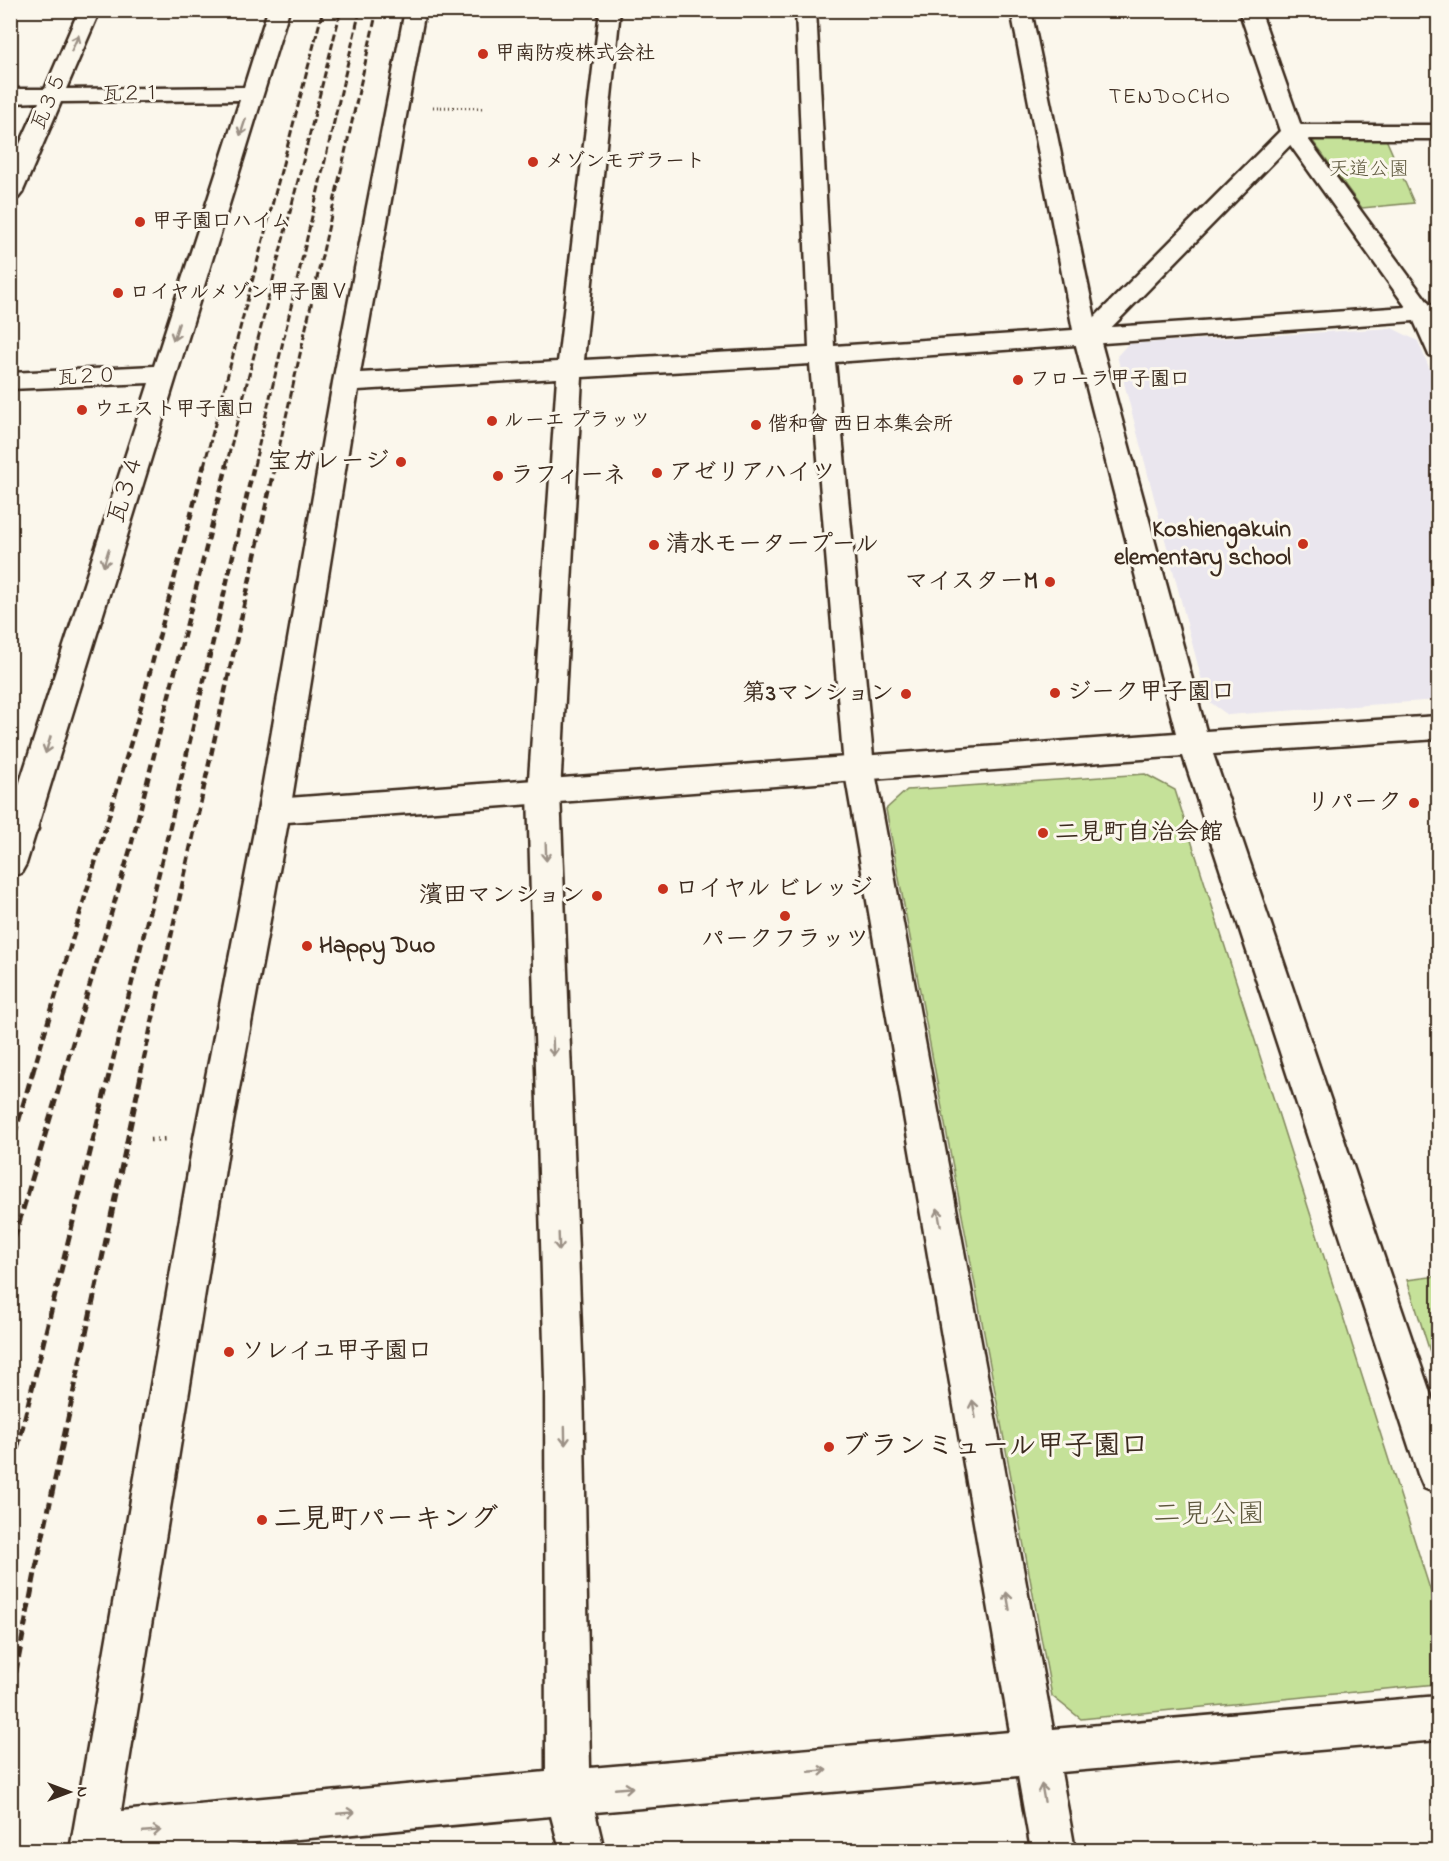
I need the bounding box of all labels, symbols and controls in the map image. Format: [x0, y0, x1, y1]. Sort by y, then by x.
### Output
one-way arrow [70, 35, 82, 53]
place label: 甲南防疫株式会社 [495, 40, 655, 69]
marker: 甲南防疫株式会社 [476, 47, 490, 61]
street label: 瓦３５ [25, 69, 75, 135]
street label: 瓦２１ [102, 80, 162, 110]
district label: TENDOCHO [1109, 82, 1231, 114]
one-way arrow [236, 117, 247, 135]
place label: メゾンモデラート [545, 148, 705, 177]
marker: メゾンモデラート [526, 155, 540, 169]
park label: 天道公園 [1329, 156, 1409, 185]
place label: 甲子園口ハイム [152, 208, 291, 237]
marker: 甲子園口ハイム [133, 215, 147, 229]
place label: ロイヤルメゾン甲子園Ⅴ [130, 279, 350, 308]
marker: ロイヤルメゾン甲子園Ⅴ [111, 286, 125, 300]
one-way arrow [170, 322, 181, 341]
street label: 瓦２０ [56, 362, 118, 394]
place label: フローラ甲子園口 [1030, 366, 1190, 395]
marker: フローラ甲子園口 [1011, 373, 1025, 387]
place label: ウエスト甲子園口 [94, 396, 256, 425]
marker: ウエスト甲子園口 [75, 403, 89, 417]
place label: ルーエ プラッツ [504, 407, 650, 436]
place label: 偕和會 西日本集会所 [768, 411, 953, 440]
marker: ルーエ プラッツ [485, 414, 499, 428]
marker: 偕和會 西日本集会所 [749, 418, 763, 432]
place label: 宝ガレージ [268, 445, 389, 480]
street label: 瓦３４ [100, 449, 154, 529]
marker: 宝ガレージ [394, 455, 408, 469]
place label: アゼリアハイツ [669, 456, 836, 491]
place label: ラフィーネ [510, 459, 627, 494]
marker: アゼリアハイツ [650, 466, 664, 480]
marker: ラフィーネ [491, 469, 505, 483]
place label: Koshiengakuin elementary school [1114, 513, 1291, 577]
place label: 清水モータープール [666, 528, 879, 563]
marker: Koshiengakuin elementary school [1296, 537, 1310, 551]
marker: 清水モータープール [647, 538, 661, 552]
one-way arrow [100, 548, 111, 567]
place label: マイスターM [904, 565, 1038, 600]
marker: マイスターM [1043, 575, 1057, 589]
place label: ジーク甲子園口 [1067, 676, 1235, 711]
place label: 第3マンション [742, 677, 894, 712]
marker: ジーク甲子園口 [1048, 686, 1062, 700]
marker: 第3マンション [899, 687, 913, 701]
one-way arrow [42, 735, 53, 754]
place label: リパーク [1306, 786, 1402, 821]
marker: リパーク [1407, 796, 1421, 810]
place label: 二見町自治会館 [1055, 816, 1223, 851]
marker: 二見町自治会館 [1036, 826, 1050, 840]
one-way arrow [540, 841, 552, 861]
place label: ロイヤル ビレッジ [675, 872, 873, 907]
place label: 濱田マンション [419, 879, 585, 914]
marker: ロイヤル ビレッジ [656, 882, 670, 896]
marker: 濱田マンション [590, 889, 604, 903]
marker: パークフラッツ [778, 909, 792, 923]
place label: パークフラッツ [701, 923, 869, 958]
place label: Happy Duo [319, 929, 435, 965]
marker: Happy Duo [300, 939, 314, 953]
one-way arrow [547, 1036, 558, 1056]
one-way arrow [934, 1208, 945, 1227]
one-way arrow [554, 1231, 565, 1251]
place label: ソレイユ甲子園口 [241, 1335, 432, 1370]
marker: ソレイユ甲子園口 [222, 1345, 236, 1359]
one-way arrow [968, 1400, 979, 1419]
one-way arrow [559, 1426, 571, 1446]
place label: ブランミュール甲子園口 [841, 1427, 1148, 1468]
marker: ブランミュール甲子園口 [822, 1440, 836, 1454]
park label: 二見公園 [1153, 1495, 1265, 1536]
place label: 二見町パーキング [274, 1500, 498, 1541]
marker: 二見町パーキング [255, 1513, 269, 1527]
one-way arrow [1002, 1592, 1013, 1611]
north arrow [39, 1762, 99, 1822]
one-way arrow [808, 1765, 828, 1776]
one-way arrow [613, 1782, 633, 1793]
one-way arrow [1037, 1784, 1048, 1803]
text: N [70, 1787, 94, 1798]
one-way arrow [336, 1807, 356, 1818]
one-way arrow [141, 1825, 161, 1836]

